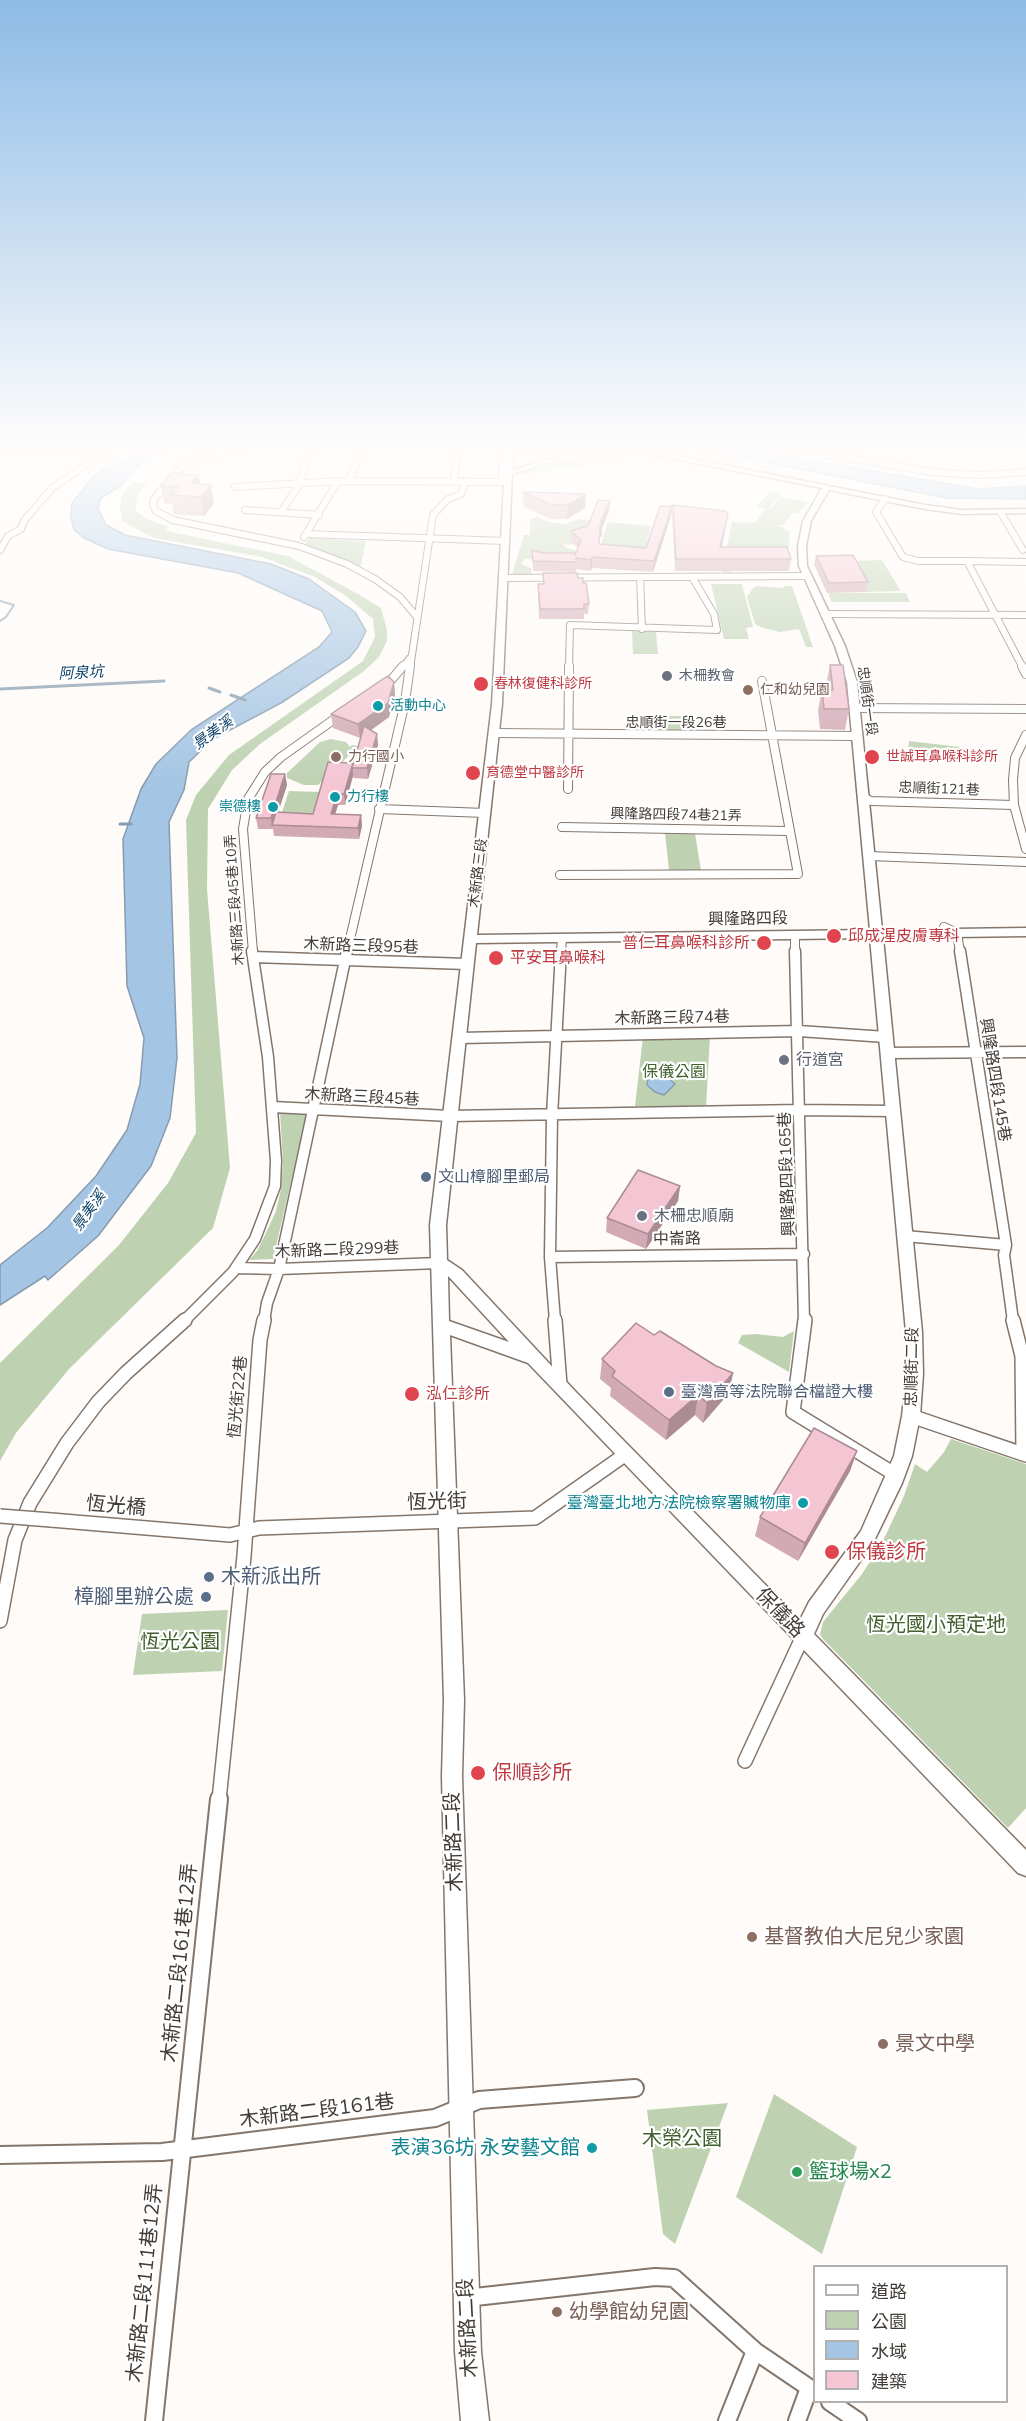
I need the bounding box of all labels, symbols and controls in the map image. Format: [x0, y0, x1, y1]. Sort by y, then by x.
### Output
water label: 阿泉坑 [58, 663, 104, 683]
street label: 忠順街一段 [854, 665, 880, 737]
place label: 木柵教會 [679, 668, 735, 684]
marker: 木柵教會 [660, 669, 674, 683]
marker: 春林復健科診所 [472, 675, 490, 693]
place label: 春林復健科診所 [494, 676, 592, 692]
place label: 仁和幼兒園 [760, 682, 830, 698]
marker: 仁和幼兒園 [741, 683, 755, 697]
place label: 活動中心 [390, 698, 446, 714]
marker: 活動中心 [371, 699, 385, 713]
water label: 景美溪 [190, 712, 236, 754]
street label: 忠順街一段26巷 [626, 715, 726, 731]
marker: 世誠耳鼻喉科診所 [863, 748, 881, 766]
place label: 力行國小 [348, 749, 404, 765]
place label: 世誠耳鼻喉科診所 [886, 749, 998, 765]
marker: 力行國小 [329, 750, 343, 764]
marker: 育德堂中醫診所 [464, 764, 482, 782]
place label: 育德堂中醫診所 [486, 765, 584, 781]
street label: 忠順街121巷 [898, 779, 980, 799]
place label: 力行樓 [347, 789, 389, 805]
marker: 力行樓 [328, 790, 342, 804]
place label: 崇德樓 [219, 799, 261, 815]
marker: 崇德樓 [266, 800, 280, 814]
street label: 興隆路四段74巷21弄 [610, 805, 742, 825]
street label: 木新路三段45巷10弄 [222, 834, 248, 966]
street label: 木新路三段 [465, 837, 491, 909]
street label: 興隆路四段 [708, 909, 788, 929]
place label: 邱成湦皮膚專科 [848, 926, 960, 946]
marker: 邱成湦皮膚專科 [825, 927, 843, 945]
place label: 普仁耳鼻喉科診所 [622, 933, 750, 953]
street label: 木新路三段95巷 [303, 934, 419, 958]
marker: 普仁耳鼻喉科診所 [755, 934, 773, 952]
place label: 平安耳鼻喉科 [510, 948, 606, 968]
marker: 平安耳鼻喉科 [487, 949, 505, 967]
street label: 木新路三段74巷 [614, 1007, 730, 1029]
street label: 興隆路四段145巷 [976, 1017, 1014, 1143]
place label: 行道宮 [796, 1050, 844, 1070]
marker: 行道宮 [777, 1053, 791, 1067]
park label: 保儀公園 [642, 1062, 706, 1082]
street label: 木新路三段45巷 [304, 1084, 420, 1110]
street label: 興隆路四段165巷 [775, 1111, 799, 1237]
place label: 文山樟腳里郵局 [438, 1167, 550, 1187]
marker: 文山樟腳里郵局 [419, 1170, 433, 1184]
water label: 景美溪 [68, 1188, 110, 1234]
place label: 木柵忠順廟 [654, 1206, 734, 1226]
marker: 木柵忠順廟 [635, 1209, 649, 1223]
street label: 中崙路 [653, 1229, 701, 1249]
street label: 木新路二段299巷 [274, 1238, 400, 1262]
street label: 忠順街二段 [902, 1327, 922, 1407]
street label: 恆光街22巷 [225, 1355, 251, 1439]
place label: 臺灣高等法院聯合檔證大樓 [681, 1382, 873, 1402]
place label: 泓仁診所 [426, 1384, 490, 1404]
marker: 泓仁診所 [403, 1385, 421, 1403]
marker: 臺灣高等法院聯合檔證大樓 [662, 1385, 676, 1399]
street label: 恆光街 [407, 1489, 467, 1515]
street label: 恆光橋 [85, 1491, 147, 1521]
place label: 臺灣臺北地方法院檢察署贓物庫 [567, 1493, 791, 1513]
marker: 臺灣臺北地方法院檢察署贓物庫 [796, 1496, 810, 1510]
place label: 保儀診所 [846, 1540, 926, 1564]
marker: 保儀診所 [823, 1543, 841, 1561]
place label: 木新派出所 [221, 1565, 321, 1589]
marker: 木新派出所 [202, 1570, 216, 1584]
street label: 保儀路 [751, 1583, 809, 1643]
place label: 樟腳里辦公處 [74, 1585, 194, 1609]
marker: 樟腳里辦公處 [199, 1590, 213, 1604]
park label: 恆光國小預定地 [866, 1613, 1006, 1637]
park label: 恆光公園 [140, 1630, 220, 1654]
place label: 保順診所 [492, 1761, 572, 1785]
marker: 保順診所 [469, 1764, 487, 1782]
street label: 木新路二段 [440, 1792, 468, 1892]
street label: 木新路二段161巷12弄 [158, 1862, 202, 2064]
place label: 基督教伯大尼兒少家園 [764, 1925, 964, 1949]
marker: 基督教伯大尼兒少家園 [745, 1930, 759, 1944]
place label: 景文中學 [895, 2032, 975, 2056]
marker: 景文中學 [876, 2037, 890, 2051]
street label: 木新路二段161巷 [238, 2090, 396, 2132]
park label: 木榮公園 [642, 2127, 722, 2151]
place label: 表演36坊 永安藝文館 [391, 2136, 580, 2160]
marker: 表演36坊 永安藝文館 [585, 2141, 599, 2155]
place label: 籃球場x2 [809, 2160, 892, 2184]
marker: 籃球場x2 [790, 2165, 804, 2179]
street label: 木新路二段111巷12弄 [123, 2182, 167, 2384]
legend [813, 2265, 1008, 2403]
street label: 木新路二段 [453, 2277, 483, 2379]
text: 道路 [871, 2280, 907, 2303]
place label: 幼學館幼兒園 [569, 2300, 689, 2324]
marker: 幼學館幼兒園 [550, 2305, 564, 2319]
text: 公園 [871, 2310, 907, 2333]
text: 水域 [871, 2340, 907, 2363]
text: 建築 [871, 2370, 907, 2393]

